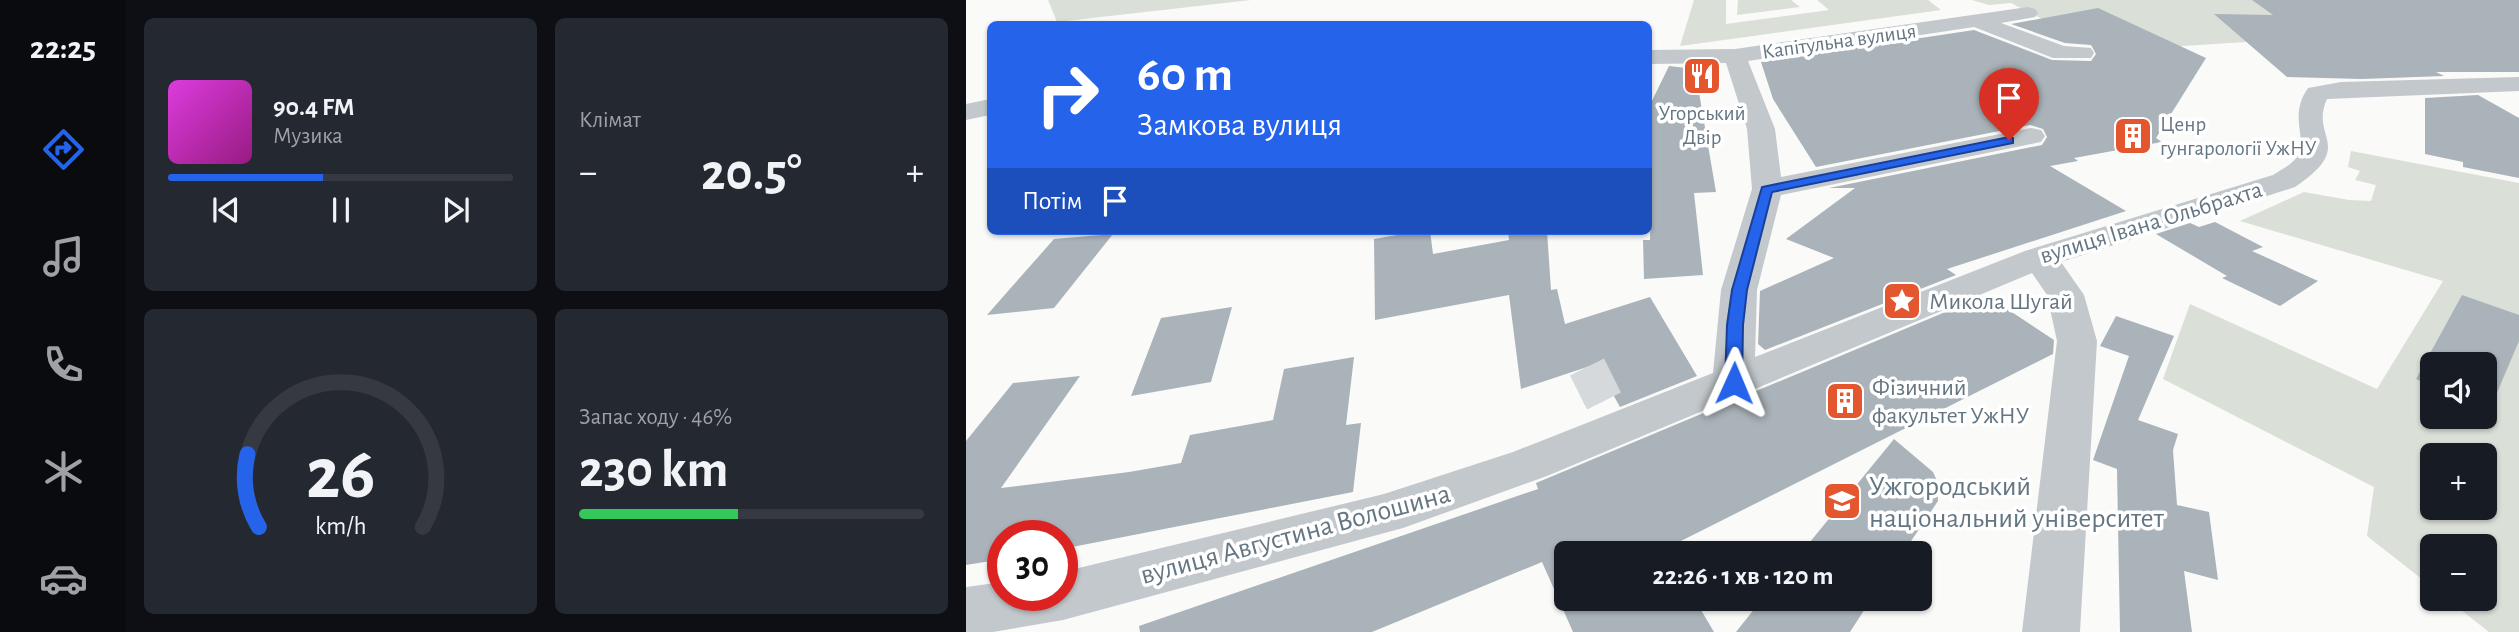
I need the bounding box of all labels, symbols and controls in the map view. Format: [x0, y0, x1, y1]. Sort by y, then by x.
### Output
street label: Капітульна вулиця [1761, 20, 1917, 63]
text: 22:25 [30, 32, 96, 64]
icon: right [1022, 49, 1113, 140]
text: 60 m [1137, 51, 1233, 100]
restaurant icon: Угорський Двір [1681, 55, 1723, 97]
pin [1979, 68, 2039, 140]
icon: arrive [1990, 79, 2028, 117]
text: 90.4 FM [273, 94, 354, 120]
place label: Угорський Двір [1658, 103, 1746, 148]
text: Клімат [579, 109, 641, 132]
text: Замкова вулиця [1137, 109, 1342, 141]
place label: Ценр гунгарології УжНУ [2160, 114, 2317, 159]
building icon: Ценр гунгарології УжНУ [2112, 115, 2154, 157]
icon: directions [39, 125, 88, 174]
text: Музика [273, 125, 343, 148]
text: 20.5° [701, 147, 802, 199]
text: − [579, 154, 597, 192]
text: + [906, 154, 924, 192]
street label: вулиця Івана Ольбрахта [2037, 178, 2265, 268]
icon: arrive [1096, 182, 1134, 220]
text: Потім [1022, 188, 1082, 214]
icon: previous [207, 191, 245, 229]
icon: pause [322, 191, 360, 229]
icon: next [437, 191, 475, 229]
icon: music [39, 232, 88, 281]
place icon: Микола Шугай [1881, 280, 1923, 322]
place label: Микола Шугай [1929, 290, 2073, 314]
icon: phone [39, 340, 88, 389]
position arrow [1697, 346, 1771, 420]
map controls [2420, 352, 2497, 611]
button: sound [2420, 352, 2497, 429]
place label: Фізичний факультет УжНУ [1872, 376, 2030, 428]
building icon: Фізичний факультет УжНУ [1824, 380, 1866, 422]
text: Запас ходу · 46% [579, 406, 732, 429]
text: 26 [306, 440, 375, 513]
button: + [2420, 443, 2497, 520]
text: 230 km [579, 444, 729, 496]
icon: climate [39, 447, 88, 496]
place label: Ужгородський національний університет [1869, 473, 2165, 533]
street label: вулиця Августина Волошина [1137, 480, 1454, 590]
school or university icon: Ужгородський національний університет [1821, 480, 1863, 522]
text: km/h [315, 514, 366, 539]
speed limit sign: 30 [987, 520, 1078, 611]
button: − [2420, 534, 2497, 611]
icon: car [39, 554, 88, 603]
text: 22:26 · 1 хв · 120 m [1652, 563, 1834, 589]

